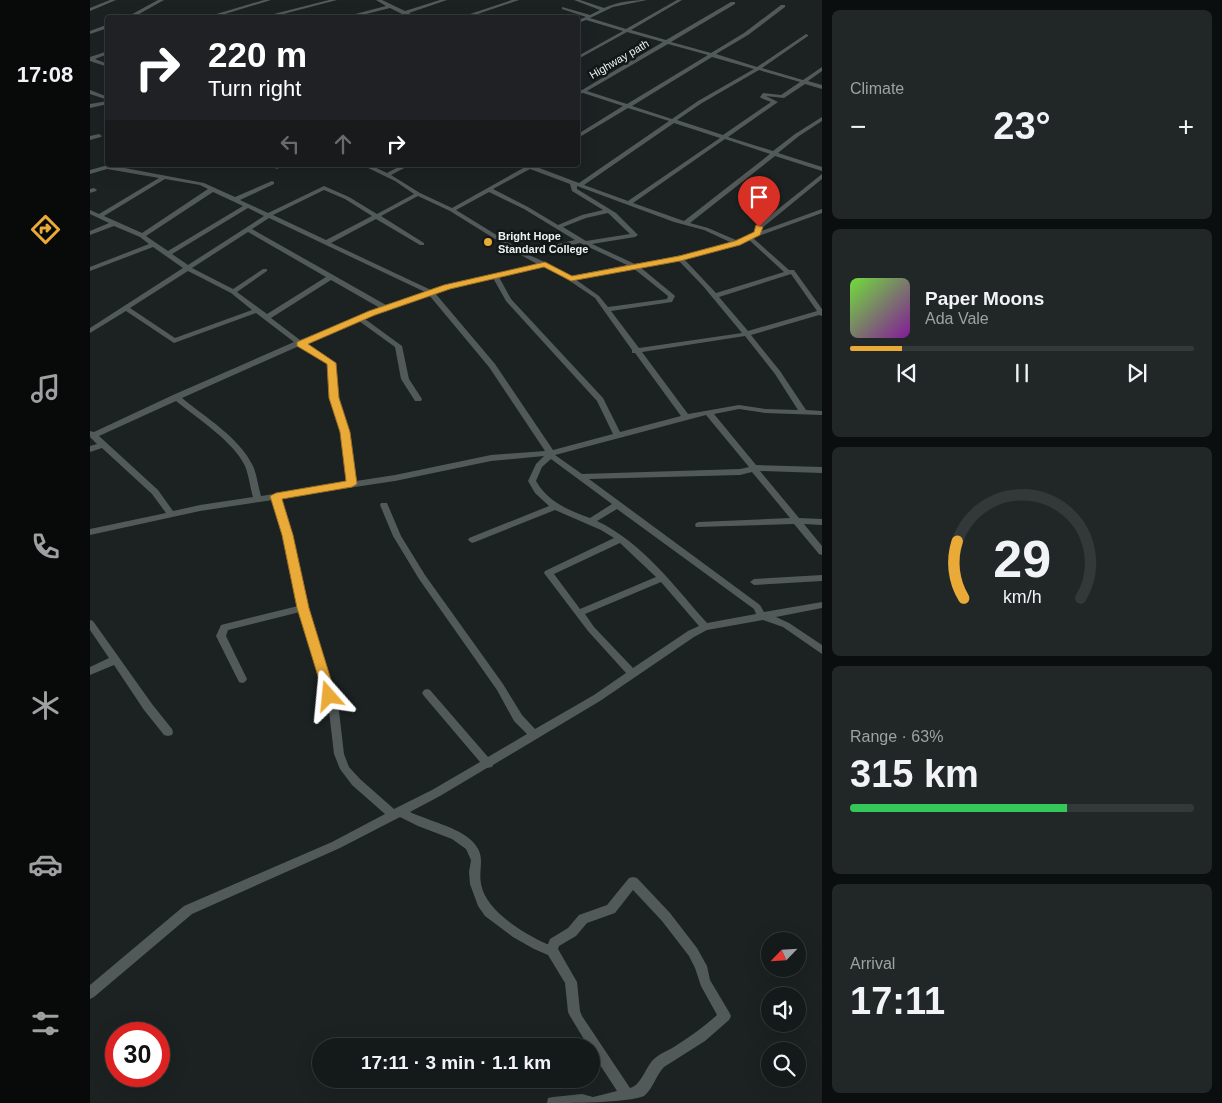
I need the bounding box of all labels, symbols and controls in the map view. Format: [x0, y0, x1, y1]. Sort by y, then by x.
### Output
icon: right [125, 35, 190, 100]
text: 220 m [208, 35, 307, 74]
street label: Highway path [587, 37, 651, 81]
text: 17:08 [17, 62, 73, 87]
text: Turn right [208, 76, 301, 101]
text: Climate [850, 80, 904, 97]
text: 23° [993, 105, 1051, 147]
text: − [850, 111, 866, 142]
text: + [1178, 111, 1194, 142]
icon: left [276, 130, 304, 158]
icon: ahead [329, 130, 357, 158]
icon: right [382, 130, 410, 158]
pin [738, 176, 780, 227]
icon: arrive [745, 183, 773, 211]
icon: directions [28, 212, 63, 247]
place label: Bright Hope Standard College [498, 230, 588, 255]
marker: Bright Hope Standard College [482, 236, 494, 248]
text: Paper Moons [925, 288, 1044, 309]
text: Ada Vale [925, 310, 989, 327]
icon: previous [893, 359, 921, 387]
icon: pause [1008, 359, 1036, 387]
icon: next [1123, 359, 1151, 387]
icon: music [28, 371, 63, 406]
icon: phone [28, 529, 63, 564]
text: 29 [993, 530, 1051, 588]
text: km/h [1003, 587, 1041, 607]
position arrow [302, 669, 354, 721]
icon: climate [28, 688, 63, 723]
text: Range · 63% [850, 728, 943, 745]
text: 315 km [850, 753, 979, 795]
icon: car [28, 847, 63, 882]
north arrow [761, 932, 806, 978]
map controls [761, 932, 806, 1087]
text: Arrival [850, 955, 895, 972]
text: 17:11 [850, 980, 945, 1022]
button: sound [761, 987, 806, 1032]
icon: filters [28, 1006, 63, 1041]
speed limit sign: 30 [105, 1022, 170, 1087]
button: search [761, 1042, 806, 1087]
text: 17:11 · 3 min · 1.1 km [361, 1052, 551, 1073]

